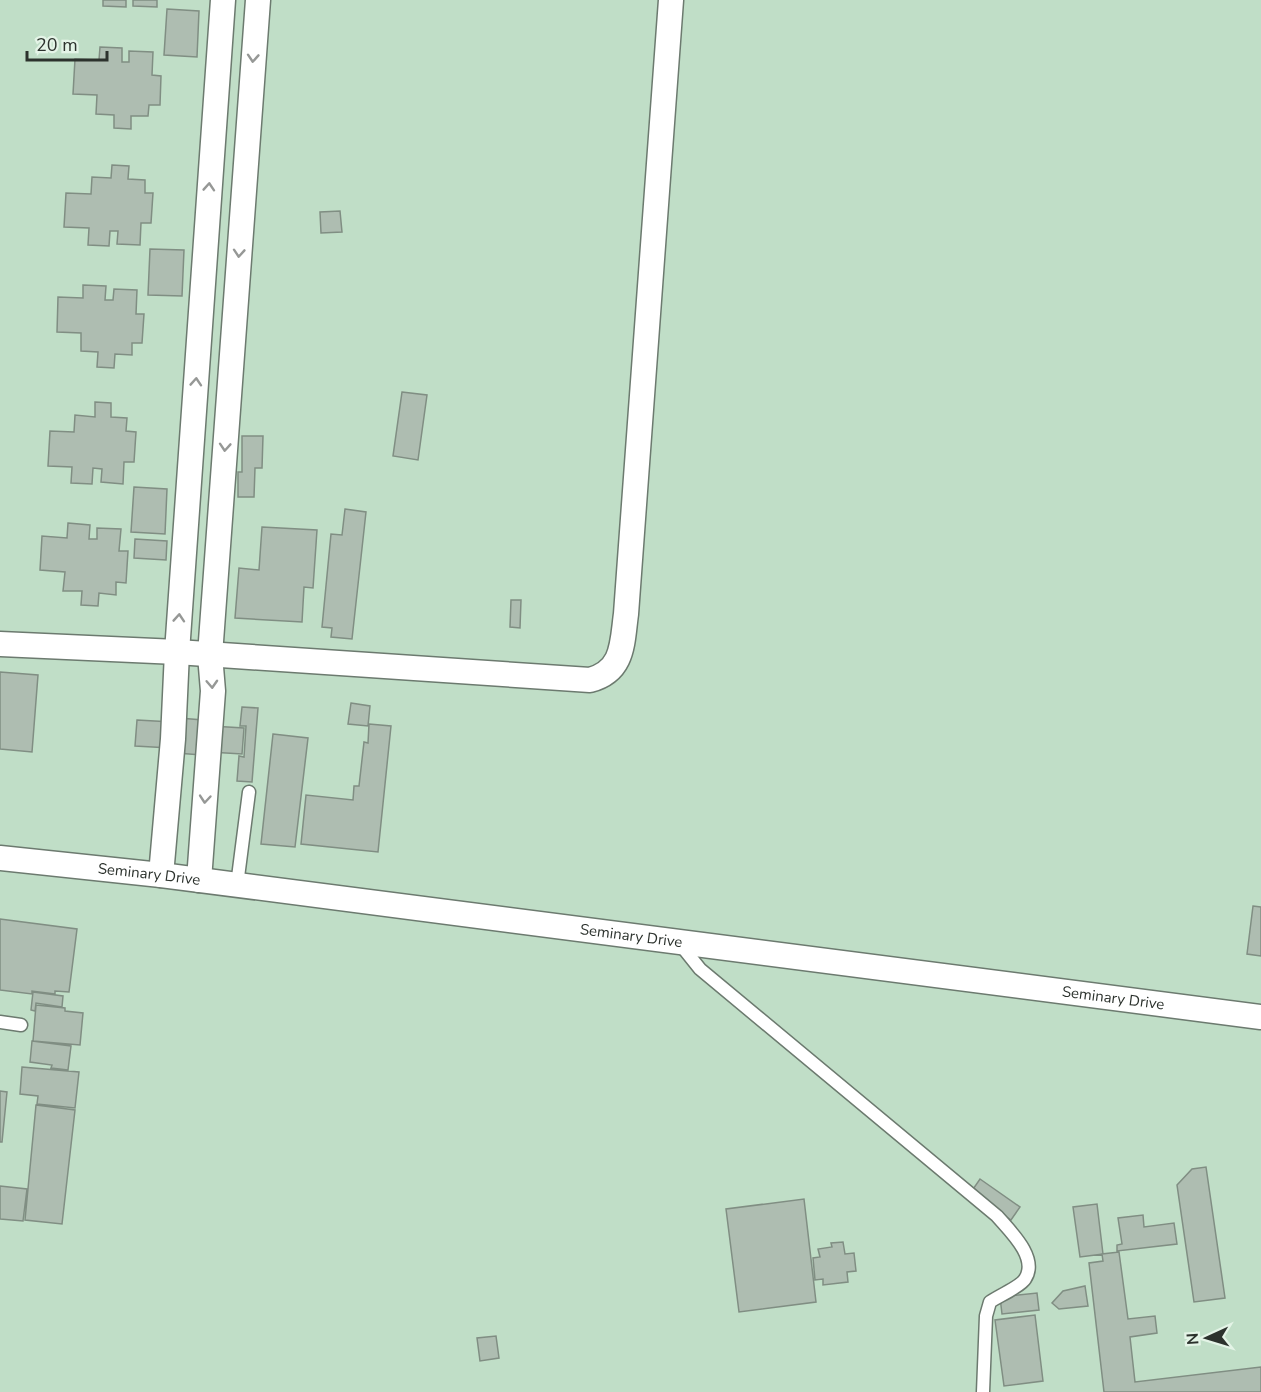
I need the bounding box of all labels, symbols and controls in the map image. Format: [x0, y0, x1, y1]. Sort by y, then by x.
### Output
scale bar [27, 24, 106, 62]
text: 20 m [36, 33, 78, 57]
one-way arrow [247, 54, 260, 63]
one-way arrow [203, 183, 216, 192]
one-way arrow [233, 248, 246, 257]
one-way arrow [189, 377, 202, 386]
one-way arrow [219, 443, 232, 452]
one-way arrow [172, 614, 185, 623]
one-way arrow [205, 679, 218, 688]
one-way arrow [199, 795, 212, 804]
street label: Seminary Drive [97, 858, 202, 890]
street label: Seminary Drive [579, 919, 684, 952]
street label: Seminary Drive [1061, 981, 1166, 1014]
north arrow [1177, 1308, 1237, 1368]
text: N [1182, 1332, 1204, 1346]

